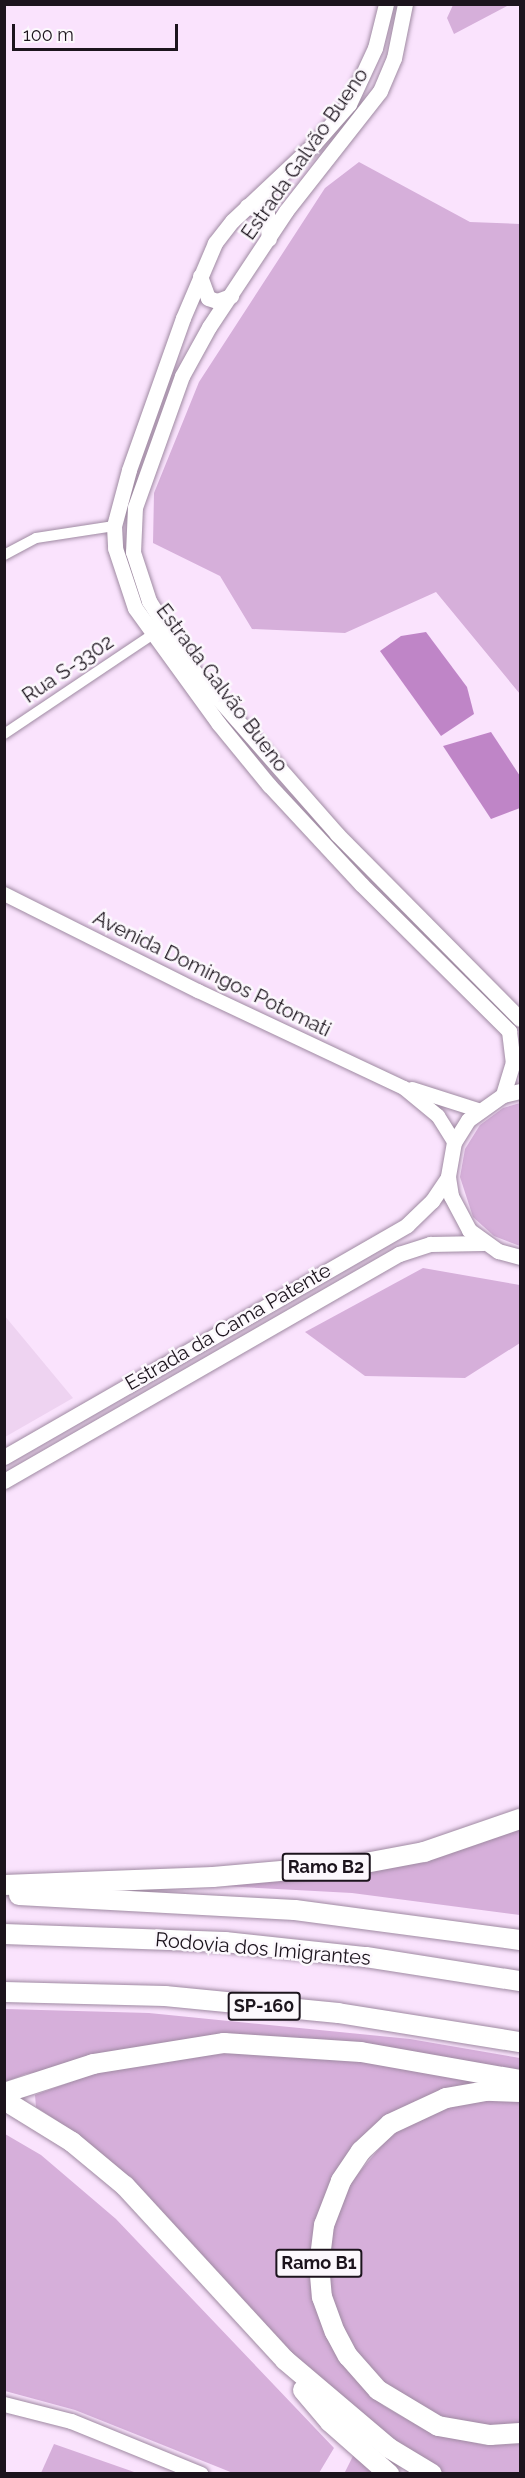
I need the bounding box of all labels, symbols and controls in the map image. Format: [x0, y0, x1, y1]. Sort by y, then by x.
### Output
scale bar [15, 12, 182, 50]
text: 100 m [23, 24, 74, 45]
street label: Estrada Galvão Bueno [237, 64, 373, 244]
street label: Estrada Galvão Bueno [151, 599, 293, 777]
street label: Rua S-3302 [18, 630, 118, 708]
street label: Avenida Domingos Potomati [89, 906, 335, 1042]
street label: Estrada da Cama Patente [121, 1258, 335, 1396]
road number: Ramo B2 [281, 1852, 371, 1882]
street label: Rodovia dos Imigrantes [154, 1928, 372, 1970]
road number: SP-160 [226, 1991, 302, 2021]
road number: Ramo B1 [274, 2248, 364, 2278]

